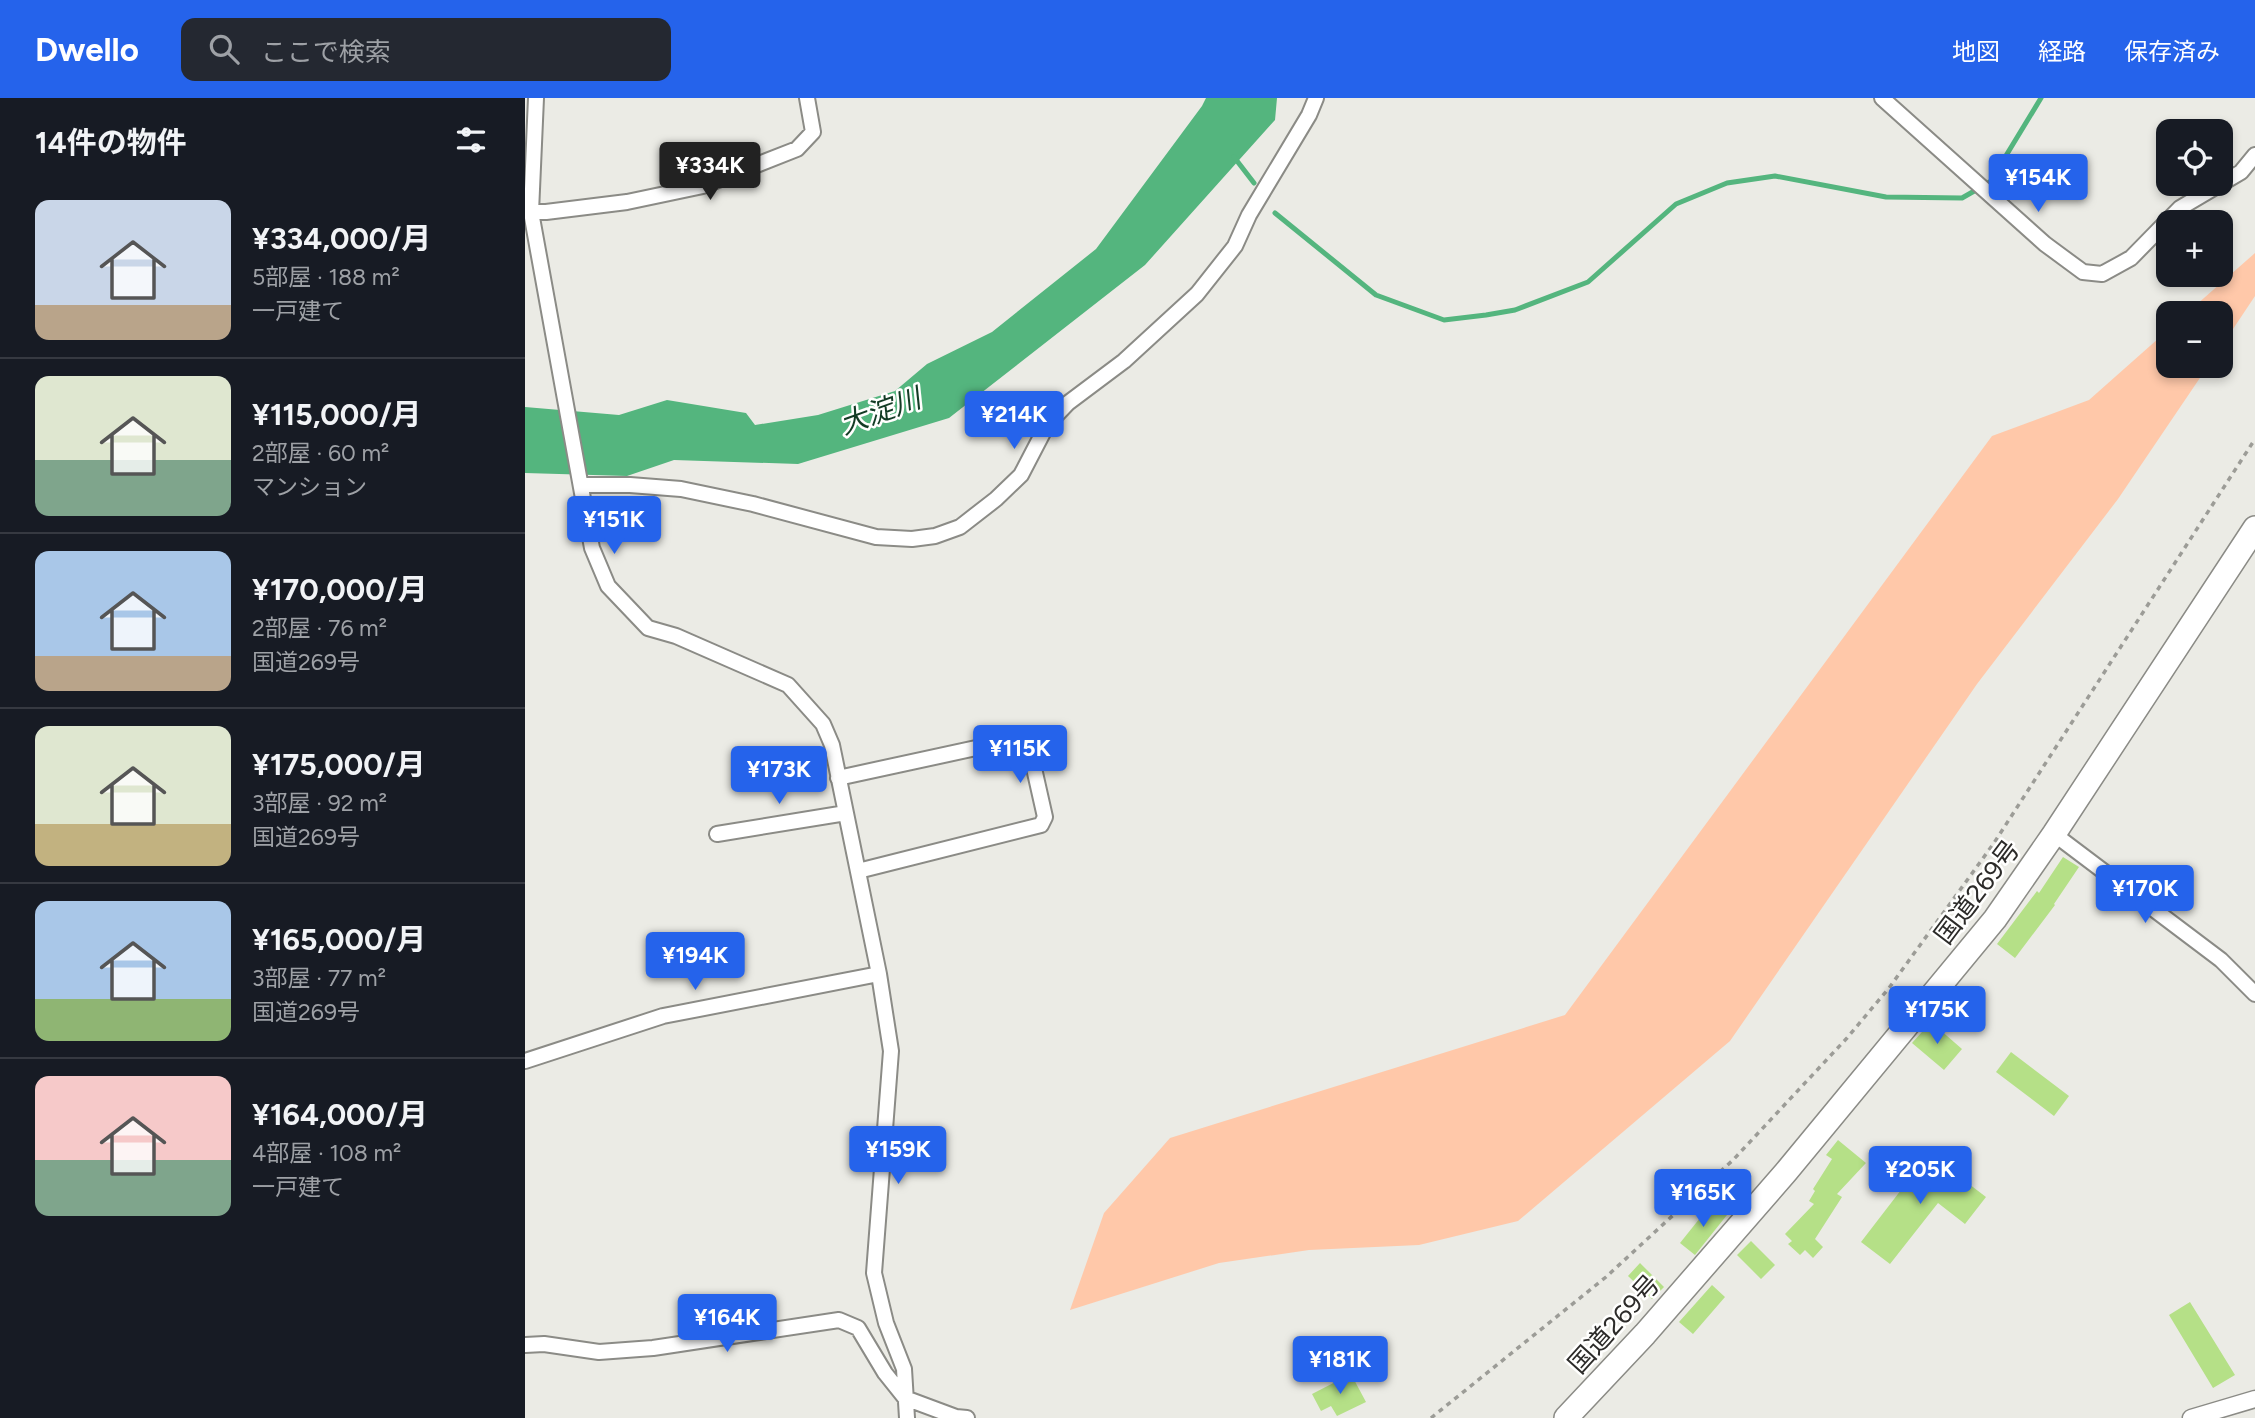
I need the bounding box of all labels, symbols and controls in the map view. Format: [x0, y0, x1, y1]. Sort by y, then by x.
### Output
search box [181, 18, 671, 81]
text: Dwello [35, 30, 139, 69]
icon: search [205, 30, 243, 68]
text: ここで検索 [261, 36, 391, 68]
text: 地図 [1952, 37, 2000, 66]
text: 経路 [2038, 37, 2086, 66]
text: 保存済み [2124, 37, 2220, 66]
map controls [2156, 119, 2233, 378]
button: locate [2156, 119, 2233, 196]
icon: filters [452, 121, 490, 159]
text: 14件の物件 [35, 124, 187, 161]
pin: ¥334K [661, 142, 759, 202]
text: ¥334K [675, 151, 745, 179]
pin: ¥154K [1989, 155, 2087, 214]
text: ¥154K [2005, 163, 2071, 191]
button: + [2156, 210, 2233, 287]
text: ¥334,000/月 [252, 220, 431, 257]
icon: home [91, 228, 175, 312]
text: 5部屋 · 188 m² [252, 263, 400, 291]
text: 一戸建て [252, 297, 344, 325]
button: − [2156, 301, 2233, 378]
water label: 大淀川 [835, 380, 928, 441]
pin: ¥214K [965, 392, 1063, 451]
text: ¥115,000/月 [252, 396, 422, 433]
text: ¥214K [981, 400, 1047, 428]
icon: home [91, 404, 175, 488]
text: 2部屋 · 60 m² [252, 439, 389, 467]
text: マンション [252, 473, 367, 501]
pin: ¥151K [565, 496, 663, 556]
text: ¥151K [583, 505, 645, 533]
text: ¥170,000/月 [252, 571, 428, 608]
icon: home [91, 579, 175, 663]
text: 2部屋 · 76 m² [252, 614, 387, 642]
text: 国道269号 [252, 648, 360, 676]
pin: ¥115K [971, 726, 1069, 785]
text: ¥115K [989, 734, 1051, 762]
text: ¥175,000/月 [252, 746, 426, 783]
pin: ¥173K [730, 746, 828, 806]
icon: home [91, 754, 175, 838]
text: ¥173K [747, 755, 811, 783]
text: 3部屋 · 92 m² [252, 789, 387, 817]
text: 国道269号 [252, 823, 360, 851]
street label: 国道269号 [1928, 834, 2026, 950]
pin: ¥170K [2096, 866, 2194, 925]
text: ¥170K [2112, 874, 2178, 902]
text: ¥165,000/月 [252, 921, 426, 958]
icon: home [91, 929, 175, 1013]
pin: ¥194K [646, 932, 744, 992]
text: ¥194K [662, 941, 728, 969]
text: 3部屋 · 77 m² [252, 964, 386, 992]
pin: ¥175K [1888, 986, 1986, 1046]
text: ¥175K [1905, 995, 1969, 1023]
text: 国道269号 [252, 998, 360, 1026]
text: ¥164,000/月 [252, 1096, 428, 1133]
icon: home [91, 1104, 175, 1188]
pin: ¥159K [849, 1126, 947, 1186]
text: ¥159K [865, 1135, 931, 1163]
text: 4部屋 · 108 m² [252, 1139, 401, 1167]
pin: ¥205K [1871, 1146, 1969, 1206]
text: ¥205K [1885, 1155, 1955, 1183]
pin: ¥165K [1654, 1170, 1752, 1229]
text: 一戸建て [252, 1173, 344, 1201]
text: ¥165K [1670, 1178, 1736, 1206]
street label: 国道269号 [1561, 1268, 1667, 1380]
pin: ¥164K [678, 1294, 776, 1354]
text: ¥164K [694, 1303, 760, 1331]
pin: ¥181K [1291, 1336, 1389, 1396]
text: ¥181K [1309, 1345, 1371, 1373]

